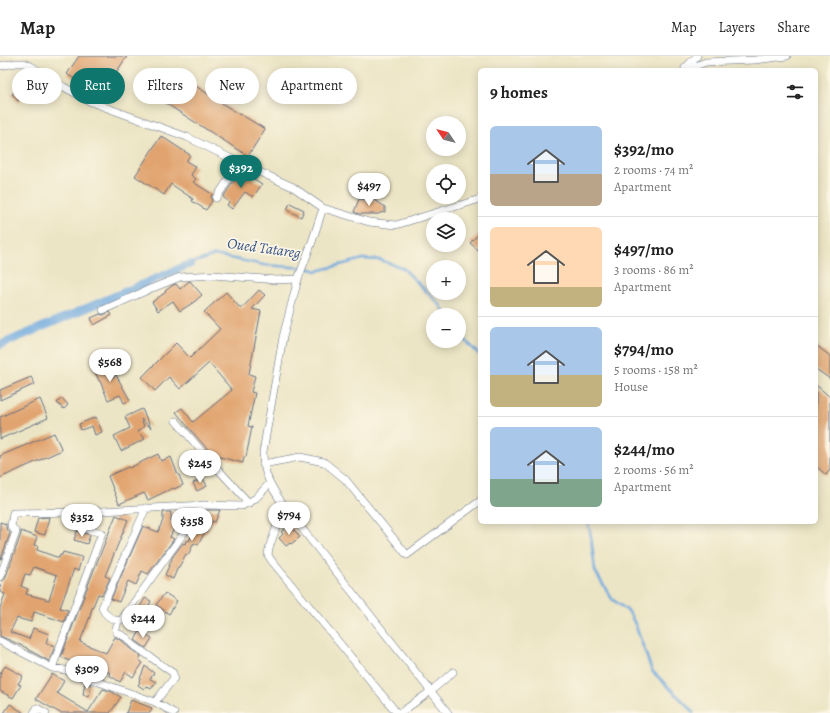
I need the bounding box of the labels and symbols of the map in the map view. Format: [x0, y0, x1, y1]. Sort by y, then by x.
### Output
north arrow [426, 116, 466, 156]
pin: $392 [217, 155, 265, 189]
pin: $497 [345, 173, 393, 207]
water label: Oued Tatareg [226, 233, 302, 263]
pin: $568 [86, 349, 134, 383]
pin: $245 [176, 450, 224, 484]
pin: $794 [265, 502, 313, 536]
pin: $352 [58, 504, 106, 538]
pin: $358 [168, 508, 216, 542]
pin: $244 [119, 605, 167, 639]
pin: $309 [63, 656, 111, 690]

